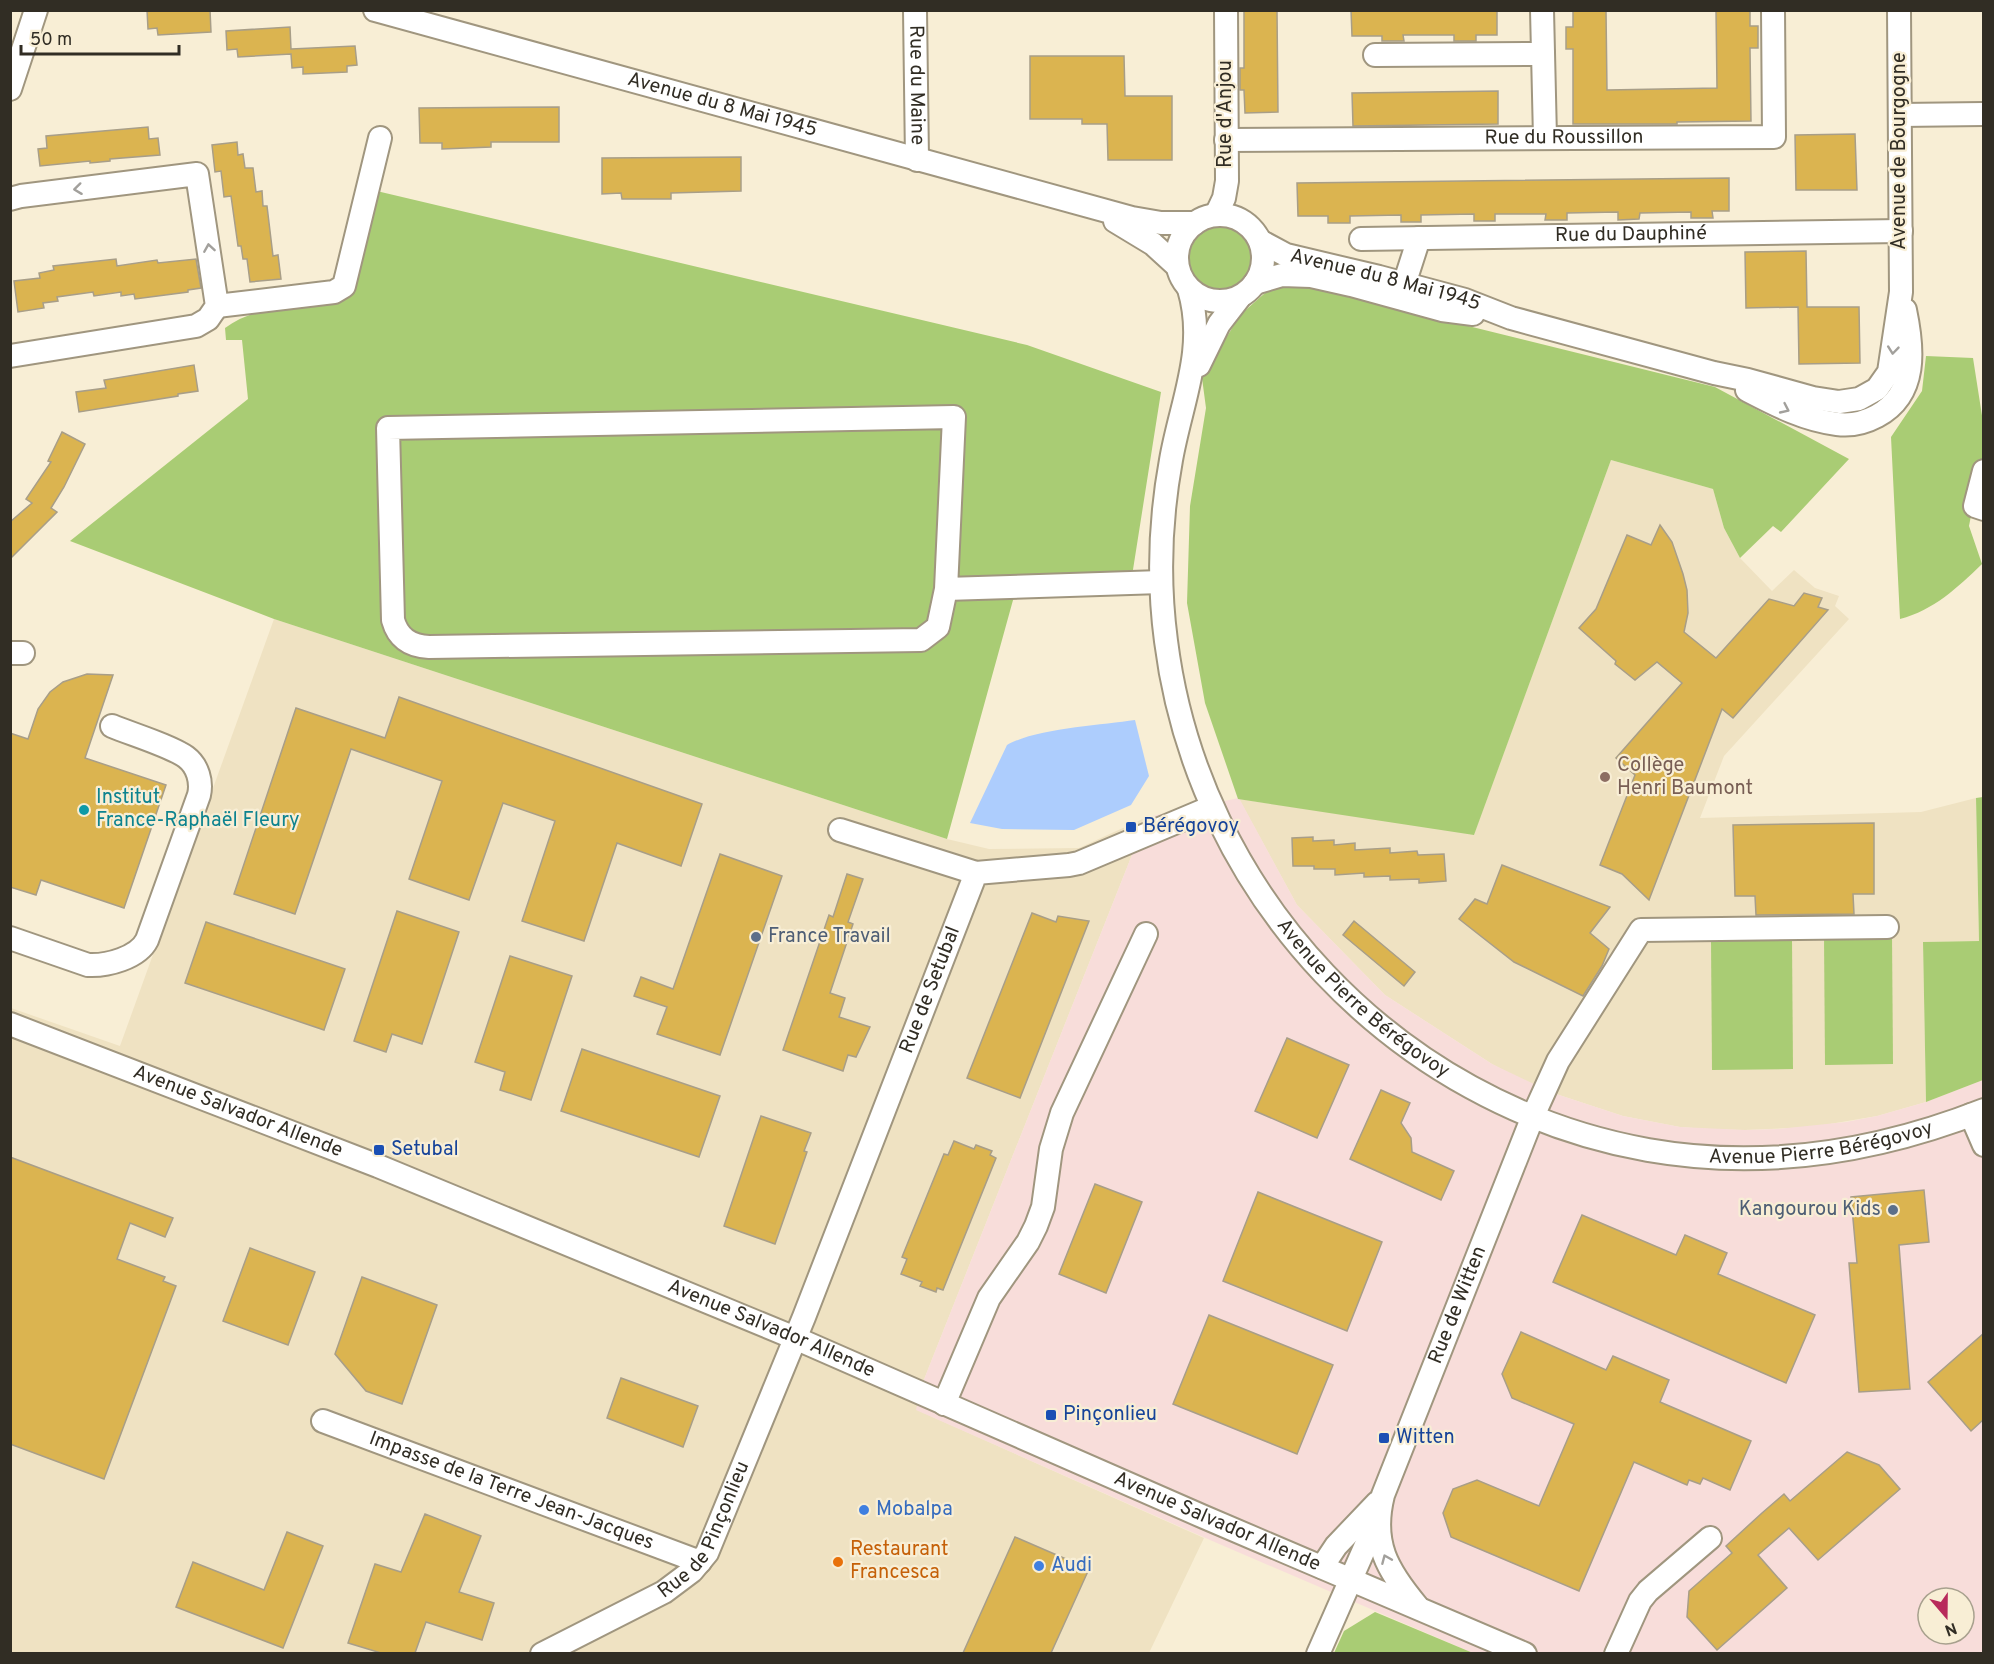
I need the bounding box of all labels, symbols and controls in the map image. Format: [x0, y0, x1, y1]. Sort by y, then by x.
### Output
scale bar [21, 18, 178, 56]
street label: Rue du Maine [902, 25, 930, 145]
text: 50 m [30, 29, 72, 52]
street label: Avenue de Bourgogne [1887, 52, 1913, 250]
street label: Rue d'Anjou [1213, 60, 1239, 168]
street label: Avenue du 8 Mai 1945 [624, 67, 820, 144]
street label: Rue du Roussillon [1485, 125, 1643, 152]
one-way arrow [73, 182, 82, 195]
street label: Rue du Dauphiné [1555, 221, 1707, 249]
one-way arrow [203, 243, 215, 252]
street label: Avenue du 8 Mai 1945 [1287, 243, 1484, 318]
one-way arrow [1887, 345, 1900, 354]
one-way arrow [1778, 401, 1789, 413]
place label: Collège Henri Baumont [1617, 753, 1753, 802]
marker: Collège Henri Baumont [1598, 770, 1612, 784]
place label: Institut France-Raphaël Fleury [96, 785, 300, 834]
marker: Institut France-Raphaël Fleury [77, 803, 91, 817]
place label: Bérégovoy [1143, 814, 1239, 840]
marker: Bérégovoy [1124, 820, 1138, 834]
street label: Avenue Pierre Bérégovoy [1270, 914, 1454, 1085]
street label: Rue de Setubal [894, 923, 967, 1057]
place label: France Travail [768, 924, 891, 950]
marker: France Travail [749, 930, 763, 944]
street label: Avenue Salvador Allende [129, 1060, 346, 1164]
street label: Avenue Pierre Bérégovoy [1708, 1116, 1936, 1171]
place label: Setubal [391, 1137, 459, 1163]
marker: Setubal [372, 1143, 386, 1157]
place label: Kangourou Kids [1739, 1197, 1881, 1223]
marker: Kangourou Kids [1886, 1203, 1900, 1217]
street label: Rue de Witten [1423, 1242, 1493, 1368]
street label: Avenue Salvador Allende [664, 1274, 879, 1384]
place label: Pinçonlieu [1063, 1402, 1157, 1428]
marker: Pinçonlieu [1044, 1408, 1058, 1422]
place label: Witten [1396, 1425, 1455, 1451]
street label: Impasse de la Terre Jean-Jacques [365, 1426, 657, 1557]
marker: Witten [1377, 1431, 1391, 1445]
street label: Rue de Pinçonlieu [653, 1457, 756, 1605]
street label: Avenue Salvador Allende [1110, 1466, 1324, 1578]
place label: Mobalpa [876, 1497, 953, 1523]
marker: Mobalpa [857, 1503, 871, 1517]
place label: Restaurant Francesca [850, 1537, 949, 1586]
place label: Audi [1051, 1553, 1092, 1579]
one-way arrow [1381, 1554, 1393, 1565]
marker: Restaurant Francesca [831, 1555, 845, 1569]
marker: Audi [1032, 1559, 1046, 1573]
north arrow [1916, 1586, 1976, 1646]
text: N [1942, 1617, 1959, 1640]

